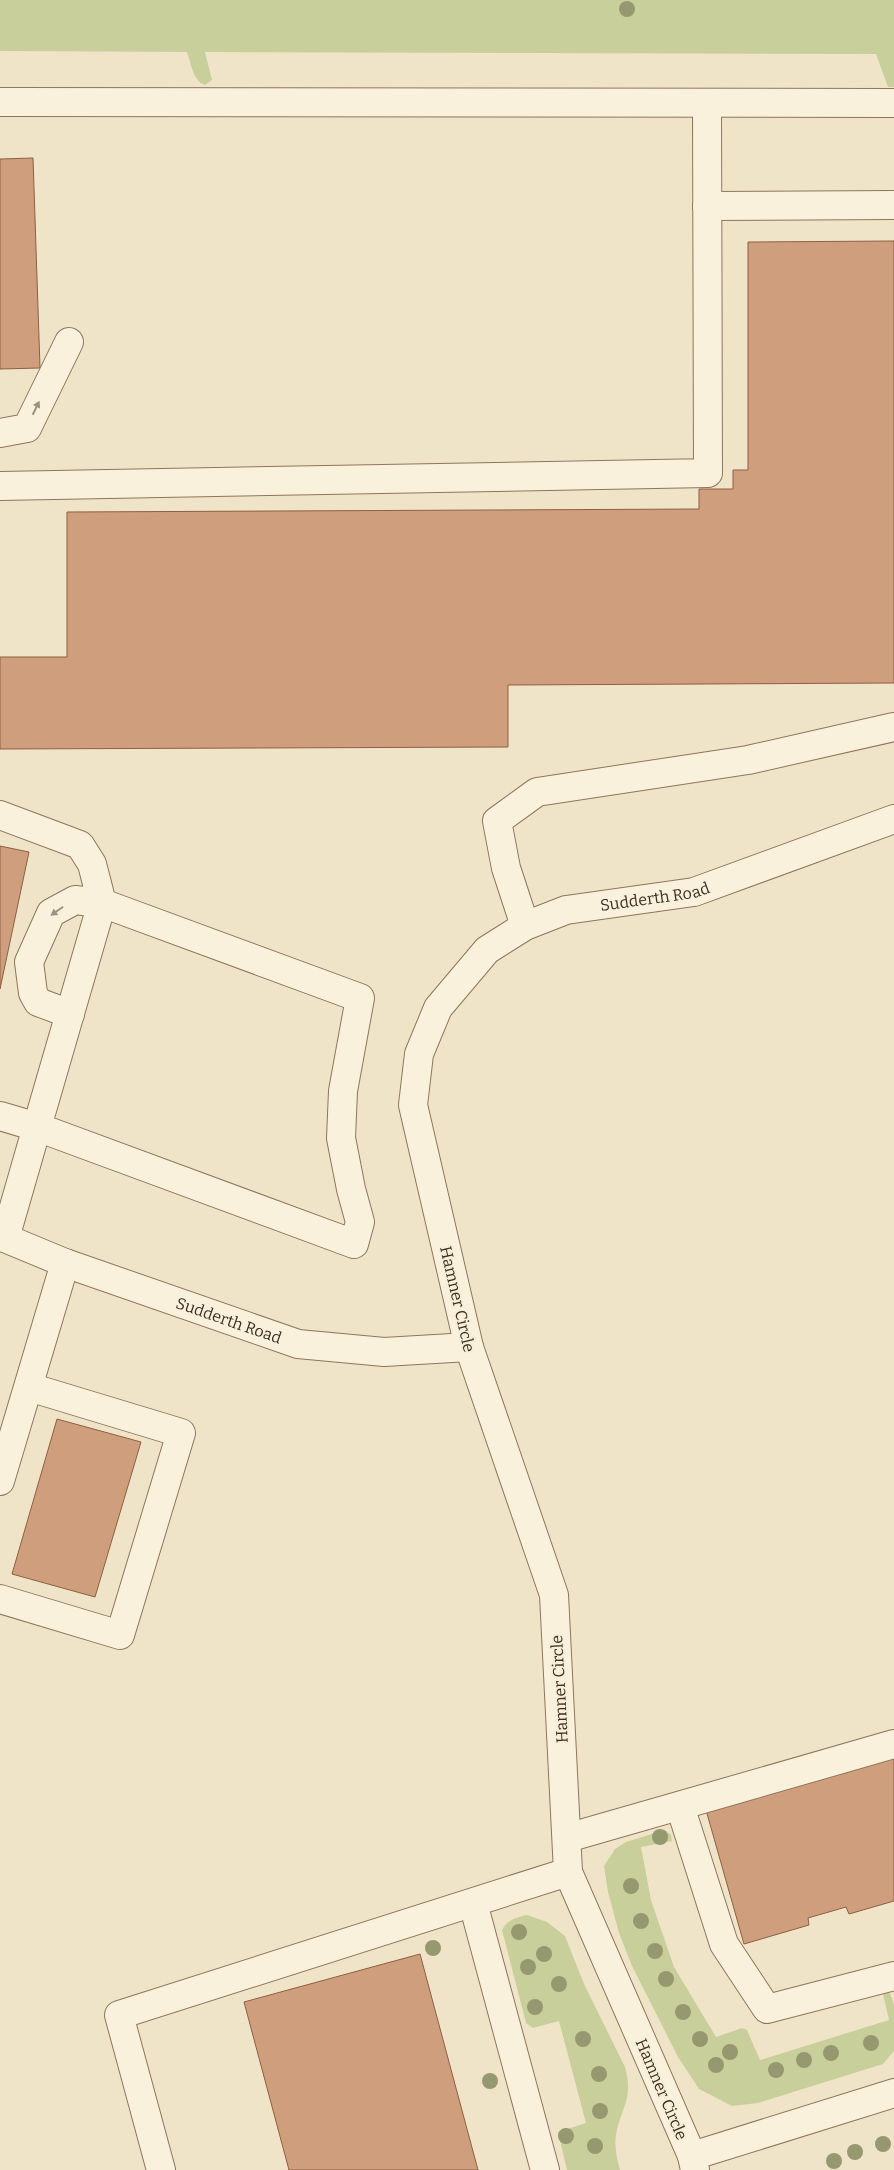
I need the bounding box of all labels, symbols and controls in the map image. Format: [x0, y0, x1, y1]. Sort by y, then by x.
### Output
one-way arrow [32, 401, 40, 415]
street label: Sudderth Road [599, 878, 713, 915]
one-way arrow [50, 906, 64, 916]
street label: Hamner Circle [436, 1244, 479, 1354]
street label: Sudderth Road [173, 1293, 285, 1348]
street label: Hamner Circle [547, 1634, 572, 1744]
street label: Hamner Circle [632, 2036, 691, 2143]

